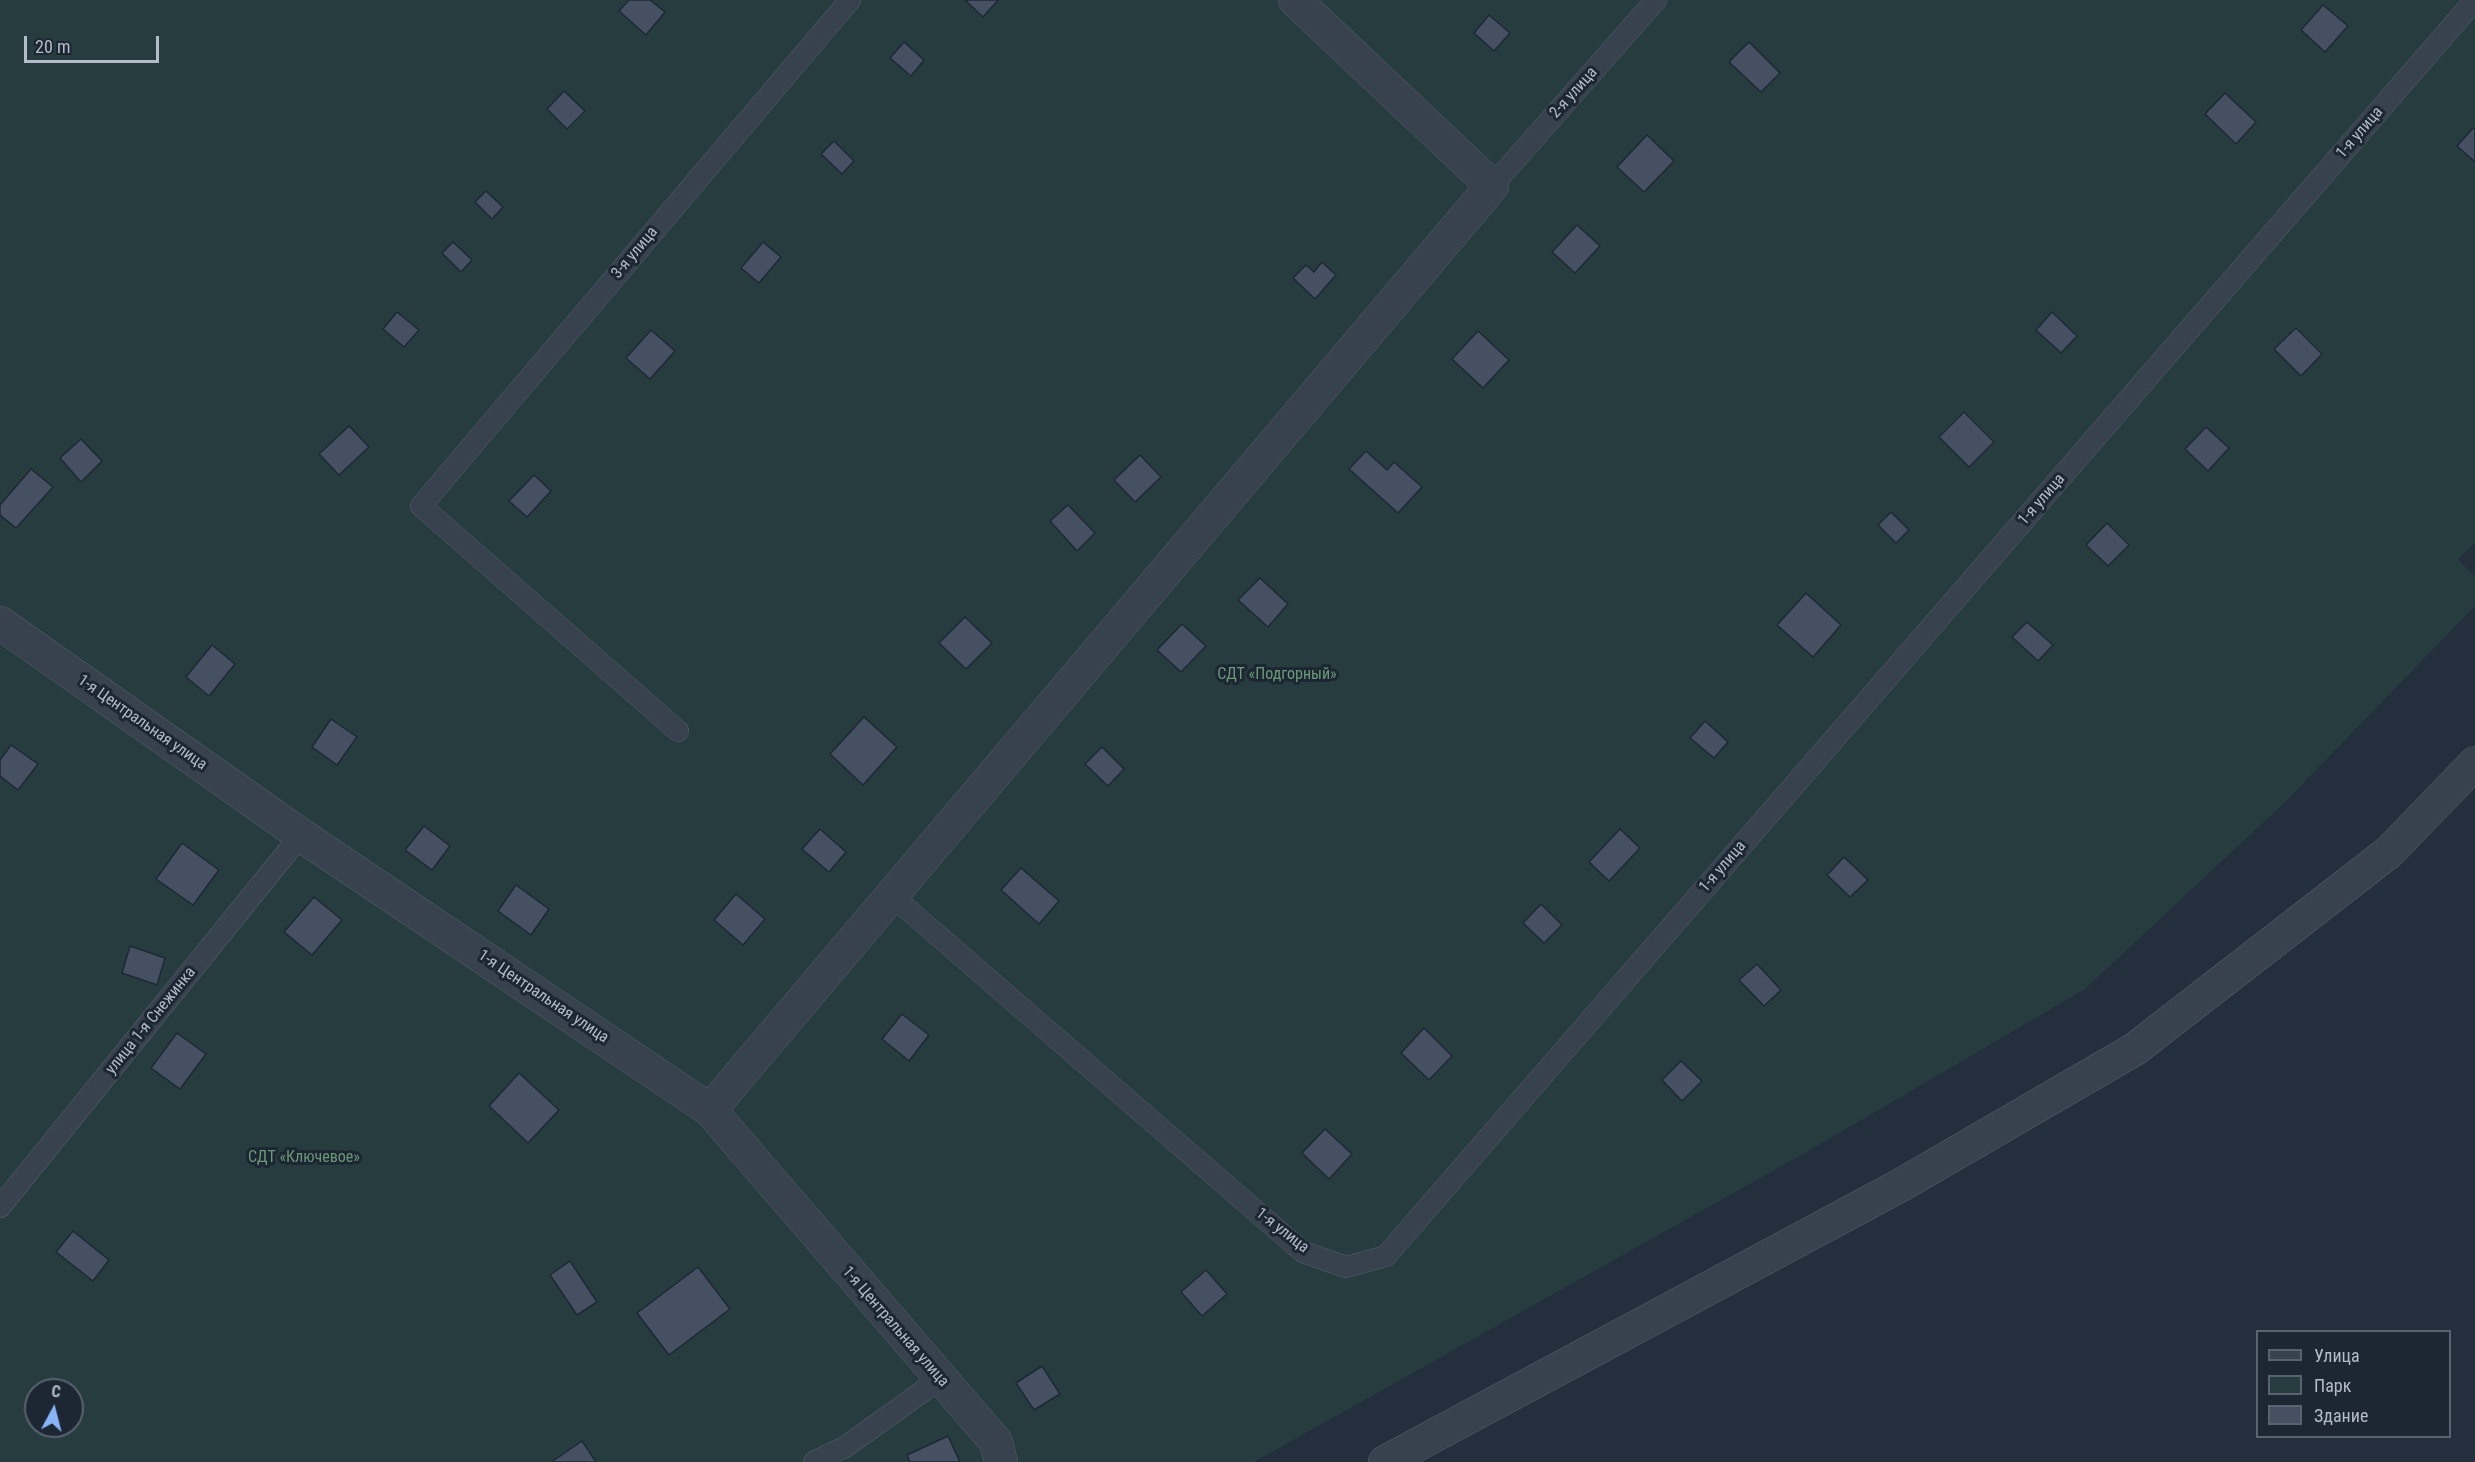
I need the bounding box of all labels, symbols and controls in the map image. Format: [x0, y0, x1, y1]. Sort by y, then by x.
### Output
scale bar [27, 24, 162, 62]
text: 20 m [35, 36, 70, 57]
street label: 2-я улица [1546, 64, 1602, 122]
street label: 1-я улица [2332, 103, 2388, 163]
street label: 3-я улица [608, 223, 662, 283]
street label: 1-я улица [2014, 470, 2070, 530]
park label: СДТ «Подгорный» [1217, 665, 1337, 685]
street label: 1-я Центральная улица [74, 671, 210, 775]
street label: 1-я улица [1695, 837, 1751, 897]
street label: 1-я Центральная улица [474, 946, 612, 1048]
street label: улица 1-я Снежинка [102, 963, 200, 1079]
park label: СДТ «Ключевое» [248, 1148, 360, 1168]
street label: 1-я улица [1252, 1204, 1312, 1258]
street label: 1-я Центральная улица [837, 1263, 953, 1391]
legend [2256, 1330, 2451, 1438]
text: Улица [2314, 1345, 2360, 1366]
text: Парк [2314, 1375, 2351, 1396]
north arrow [24, 1378, 84, 1438]
text: С [50, 1382, 62, 1402]
text: Здание [2314, 1405, 2368, 1426]

